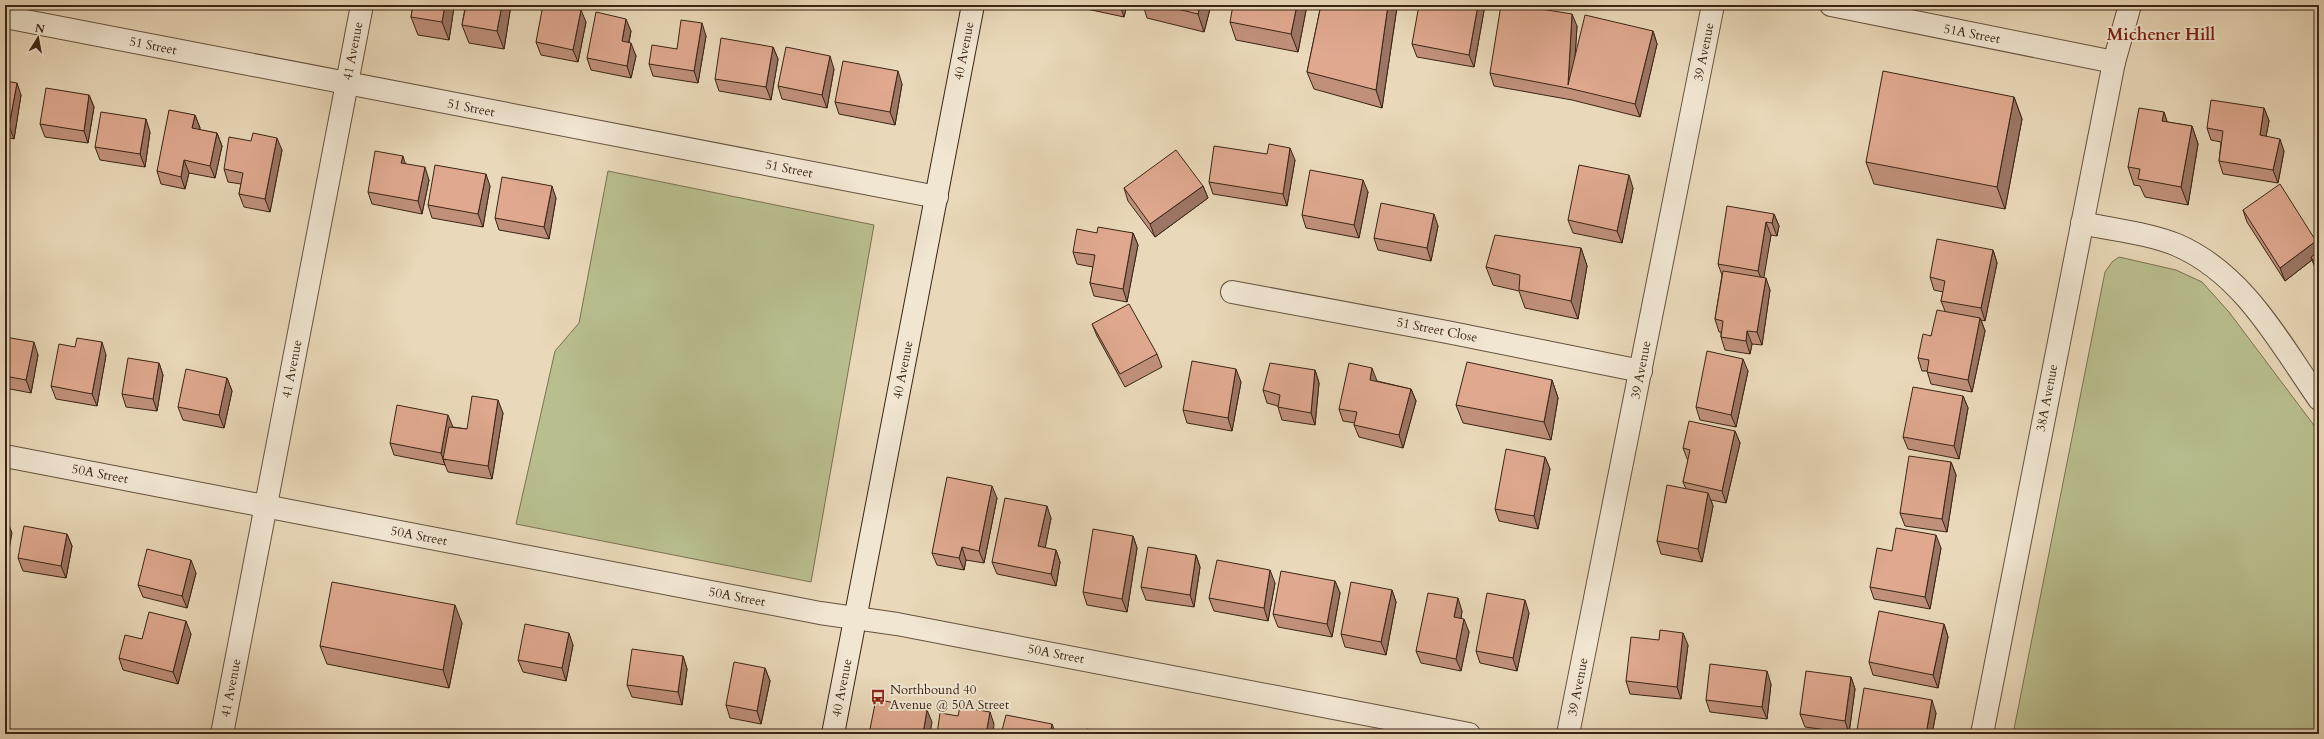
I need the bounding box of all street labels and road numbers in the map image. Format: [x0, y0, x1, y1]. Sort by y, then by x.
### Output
street label: 41 Avenue [339, 20, 367, 82]
street label: 40 Avenue [950, 20, 978, 82]
street label: 51A Street [1942, 20, 2002, 48]
street label: 39 Avenue [1690, 21, 1718, 83]
street label: 51 Street [128, 33, 178, 59]
street label: 51 Street [446, 95, 496, 121]
street label: 51 Street [764, 156, 814, 182]
street label: 51 Street Close [1395, 313, 1479, 347]
street label: 41 Avenue [278, 338, 306, 400]
street label: 40 Avenue [889, 339, 917, 401]
street label: 39 Avenue [1627, 339, 1655, 401]
street label: 38A Avenue [2032, 363, 2062, 433]
street label: 50A Street [70, 460, 130, 488]
street label: 50A Street [389, 522, 449, 550]
street label: 50A Street [707, 583, 767, 611]
street label: 50A Street [1026, 640, 1086, 668]
street label: 39 Avenue [1564, 656, 1592, 718]
street label: 41 Avenue [217, 657, 245, 719]
street label: 40 Avenue [828, 657, 856, 719]

